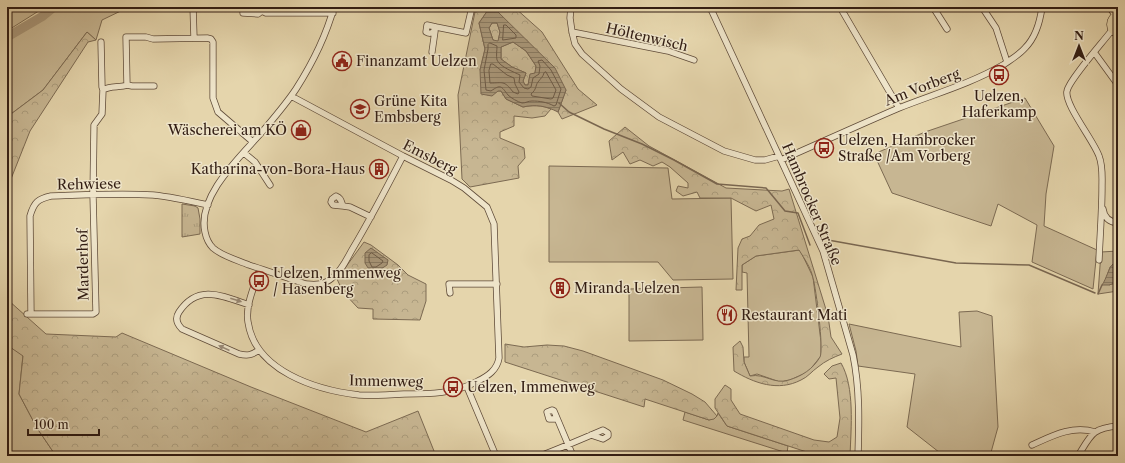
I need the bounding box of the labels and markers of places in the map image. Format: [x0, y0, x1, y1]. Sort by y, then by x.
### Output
public building icon: Finanzamt Uelzen [331, 50, 353, 72]
place label: Finanzamt Uelzen [356, 52, 477, 70]
bus stop icon: Uelzen, Haferkamp [988, 64, 1010, 86]
place label: Uelzen, Haferkamp [962, 87, 1036, 121]
place label: Grüne Kita Embsberg [374, 92, 448, 126]
school or university icon: Grüne Kita Embsberg [349, 98, 371, 120]
shop icon: Wäscherei am KÖ [290, 119, 312, 141]
place label: Wäscherei am KÖ [167, 121, 287, 139]
place label: Uelzen, Hambrocker Straße /Am Vorberg [838, 131, 975, 165]
bus stop icon: Uelzen, Hambrocker Straße /Am Vorberg [813, 137, 835, 159]
building icon: Katharina-von-Bora-Haus [368, 158, 390, 180]
place label: Katharina-von-Bora-Haus [191, 160, 365, 178]
place label: Uelzen, Immenweg / Hasenberg [273, 264, 401, 298]
bus stop icon: Uelzen, Immenweg / Hasenberg [248, 270, 270, 292]
building icon: Miranda Uelzen [549, 277, 571, 299]
place label: Miranda Uelzen [574, 279, 680, 297]
restaurant icon: Restaurant Mati [716, 304, 738, 326]
place label: Restaurant Mati [741, 306, 847, 324]
bus stop icon: Uelzen, Immenweg [442, 376, 464, 398]
place label: Uelzen, Immenweg [467, 378, 595, 396]

